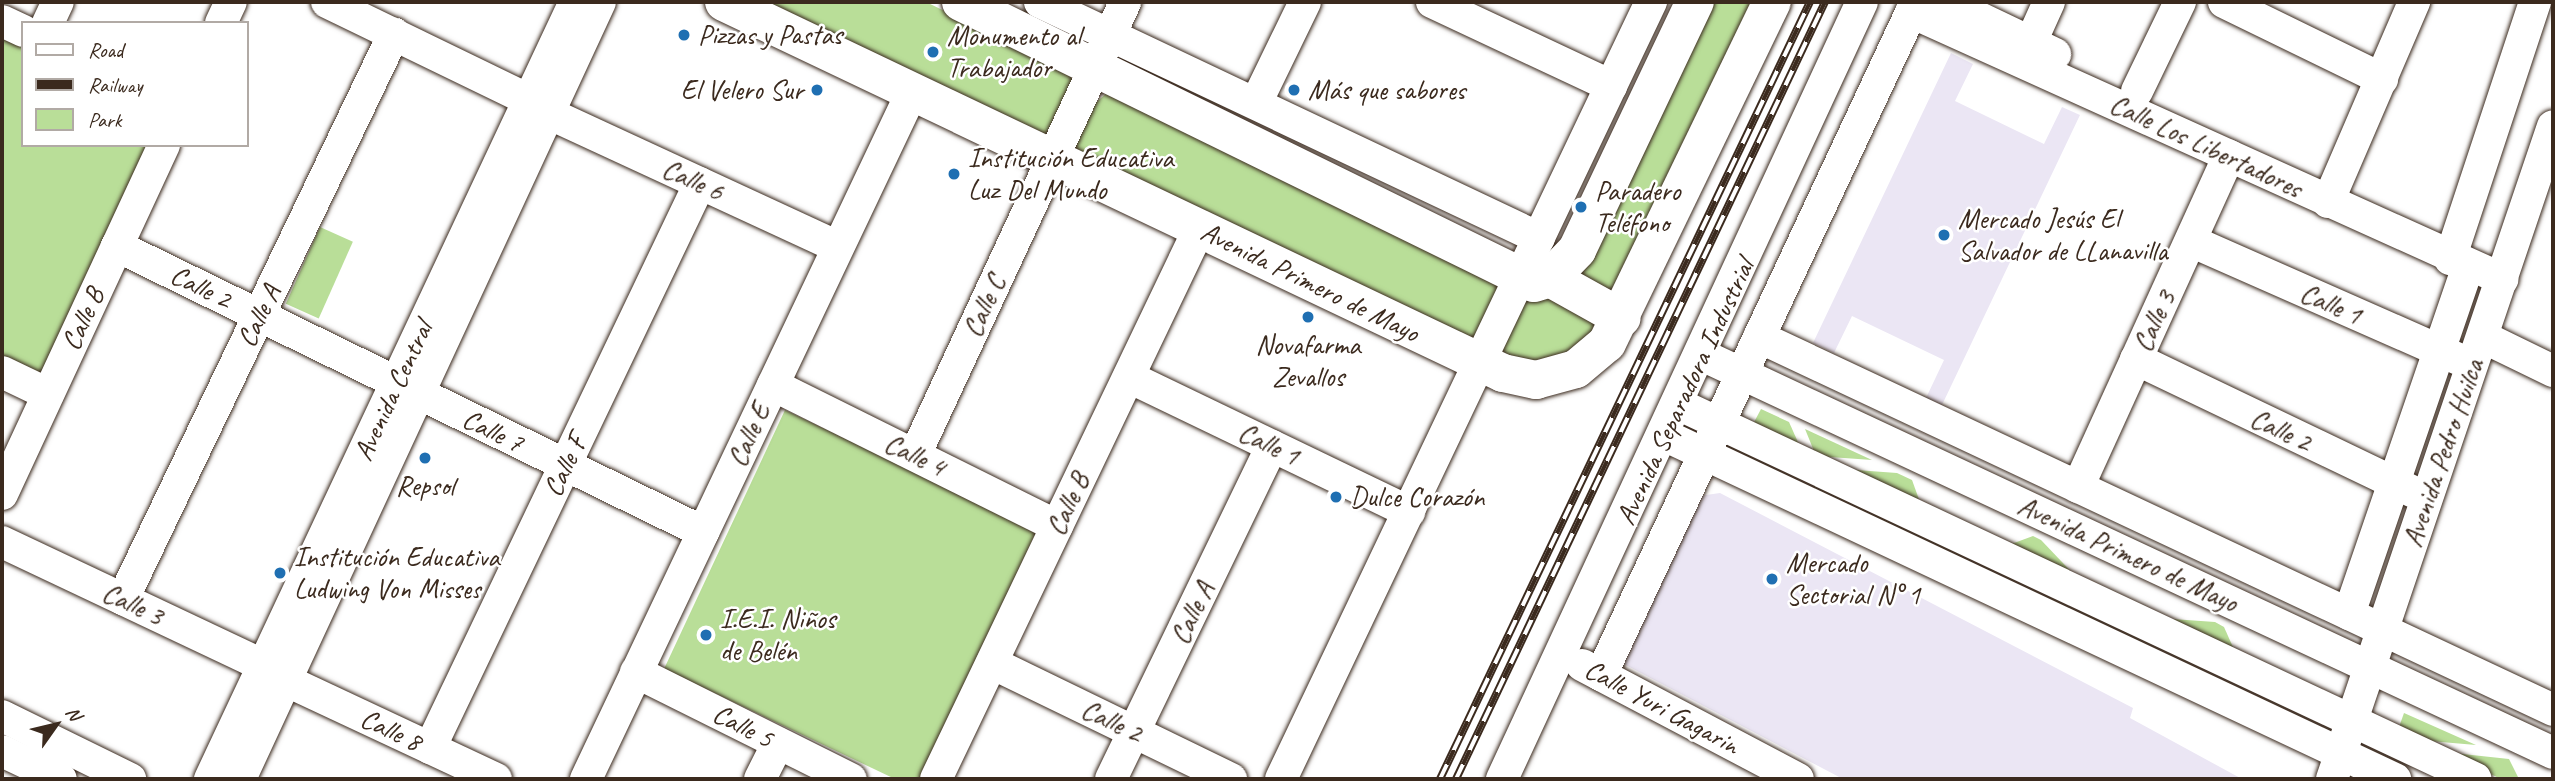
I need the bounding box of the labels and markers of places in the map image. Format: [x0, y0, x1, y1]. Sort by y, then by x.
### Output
place label: Pizzas y Pastas [698, 18, 842, 52]
place label: Monumento al Trabajador [947, 19, 1082, 85]
marker: Pizzas y Pastas [676, 27, 692, 43]
marker: Monumento al Trabajador [925, 44, 941, 60]
place label: El Velero Sur [680, 73, 803, 107]
place label: Más que sabores [1308, 73, 1466, 107]
marker: El Velero Sur [809, 82, 825, 98]
marker: Más que sabores [1286, 82, 1302, 98]
place label: Institución Educativa Luz Del Mundo [968, 141, 1172, 207]
marker: Institución Educativa Luz Del Mundo [946, 166, 962, 182]
place label: Paradero Teléfono [1595, 174, 1680, 240]
marker: Paradero Teléfono [1573, 199, 1589, 215]
place label: Mercado Jesús El Salvador de LLanavilla [1958, 202, 2169, 268]
marker: Mercado Jesús El Salvador de LLanavilla [1936, 227, 1952, 243]
marker: Novafarma Zevallos [1300, 309, 1316, 325]
place label: Novafarma Zevallos [1256, 328, 1360, 394]
marker: Repsol [417, 450, 433, 466]
place label: Repsol [396, 469, 454, 503]
place label: Dulce Corazón [1350, 480, 1483, 514]
marker: Dulce Corazón [1328, 489, 1344, 505]
place label: Institución Educativa Ludwing Von Misses [294, 540, 498, 606]
place label: Mercado Sectorial N° 1 [1786, 546, 1920, 612]
marker: Institución Educativa Ludwing Von Misses [272, 565, 288, 581]
marker: Mercado Sectorial N° 1 [1764, 571, 1780, 587]
place label: I.E.I. Niños de Belén [720, 602, 835, 668]
marker: I.E.I. Niños de Belén [698, 627, 714, 643]

